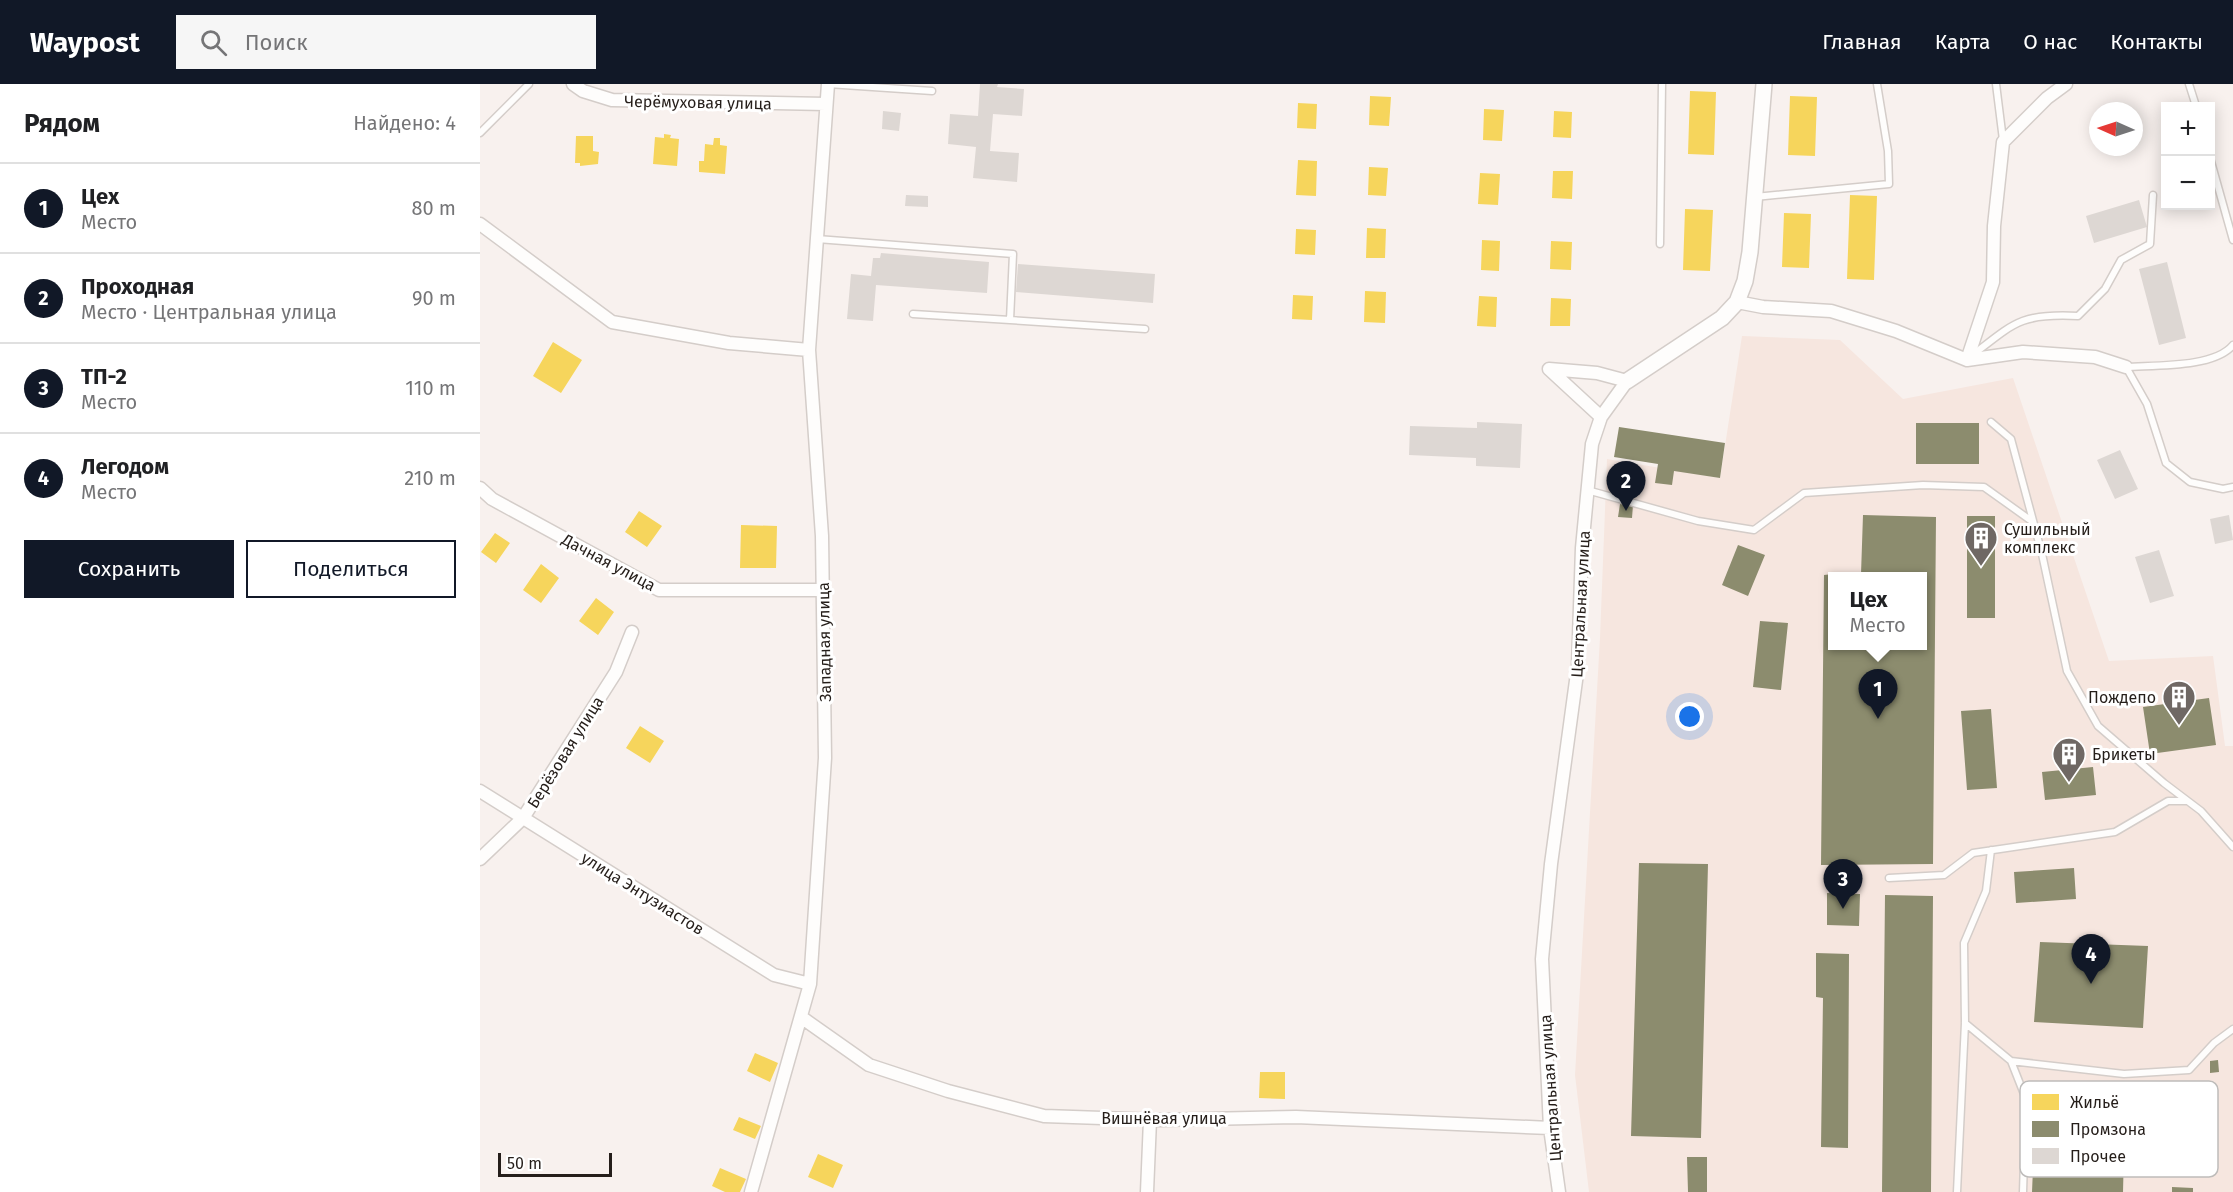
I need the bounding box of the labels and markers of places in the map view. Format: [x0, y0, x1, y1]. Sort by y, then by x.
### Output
pin: 2 [1606, 462, 1646, 511]
building icon: Сушильный комплекс [1963, 520, 1999, 567]
place label: Сушильный комплекс [2004, 520, 2091, 557]
pin: 1 [1858, 670, 1898, 719]
building icon: Пождепо [2161, 679, 2197, 726]
place label: Пождепо [2088, 688, 2156, 707]
building icon: Брикеты [2051, 736, 2087, 783]
place label: Брикеты [2092, 745, 2156, 764]
pin: 3 [1824, 860, 1862, 909]
pin: 4 [2072, 934, 2110, 984]

